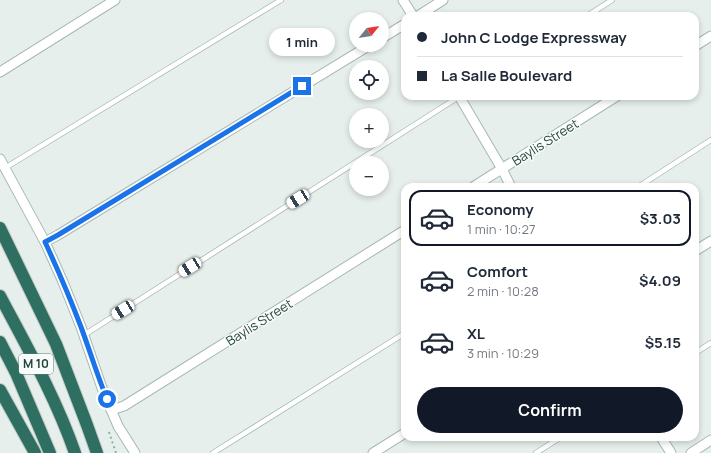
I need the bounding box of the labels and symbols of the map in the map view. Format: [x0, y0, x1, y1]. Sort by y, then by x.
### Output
north arrow [349, 12, 389, 52]
callout: 1 min [269, 28, 335, 56]
route end [293, 77, 311, 95]
street label: Baylis Street [508, 114, 582, 170]
car [285, 188, 311, 210]
car [177, 256, 203, 278]
street label: Baylis Street [222, 294, 296, 350]
car [110, 299, 136, 321]
road number: M 10 [19, 354, 53, 374]
route start [98, 390, 116, 408]

